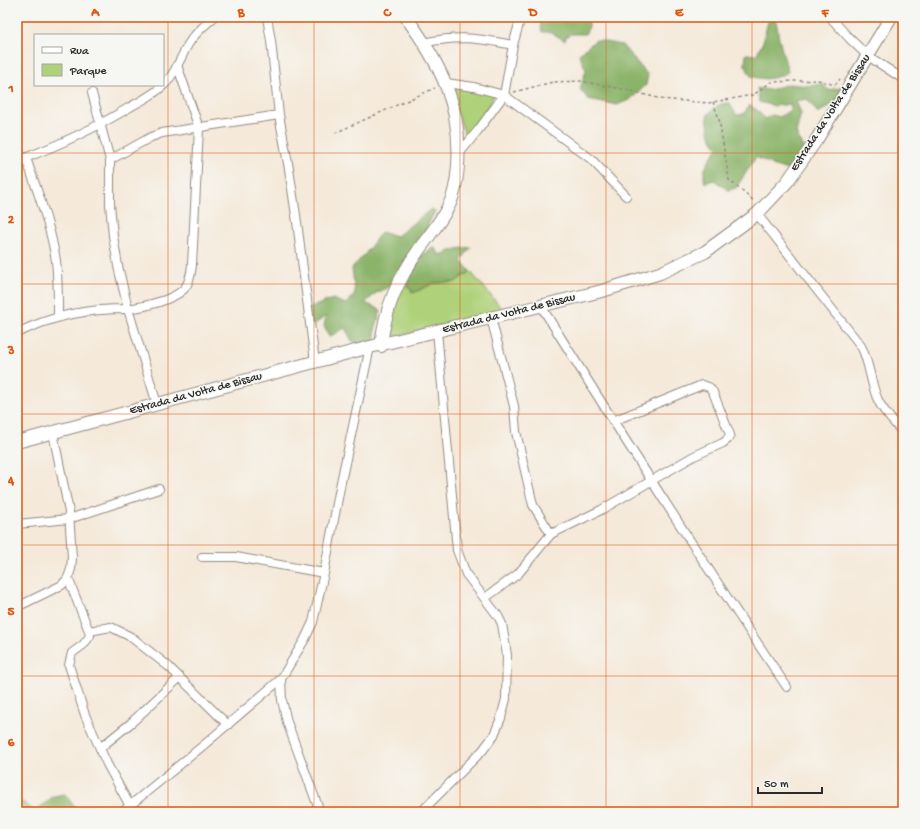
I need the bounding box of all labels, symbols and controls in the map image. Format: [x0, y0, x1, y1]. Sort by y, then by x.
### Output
text: A [90, 6, 100, 21]
text: B [237, 6, 246, 21]
text: C [382, 6, 392, 21]
text: D [528, 6, 538, 21]
text: E [675, 6, 684, 21]
text: F [821, 6, 830, 21]
legend [34, 34, 164, 86]
text: Rua [70, 45, 89, 59]
street label: Estrada da Volta de Bissau [788, 52, 874, 174]
text: Parque [69, 65, 107, 79]
text: 1 [7, 82, 14, 97]
text: 2 [8, 213, 15, 228]
street label: Estrada da Volta de Bissau [441, 291, 577, 337]
text: 3 [7, 344, 15, 359]
street label: Estrada da Volta de Bissau [128, 369, 264, 418]
text: 4 [7, 474, 15, 489]
text: 5 [8, 605, 15, 620]
text: 6 [8, 736, 15, 751]
scale bar [758, 769, 822, 795]
text: 50 m [764, 778, 789, 792]

